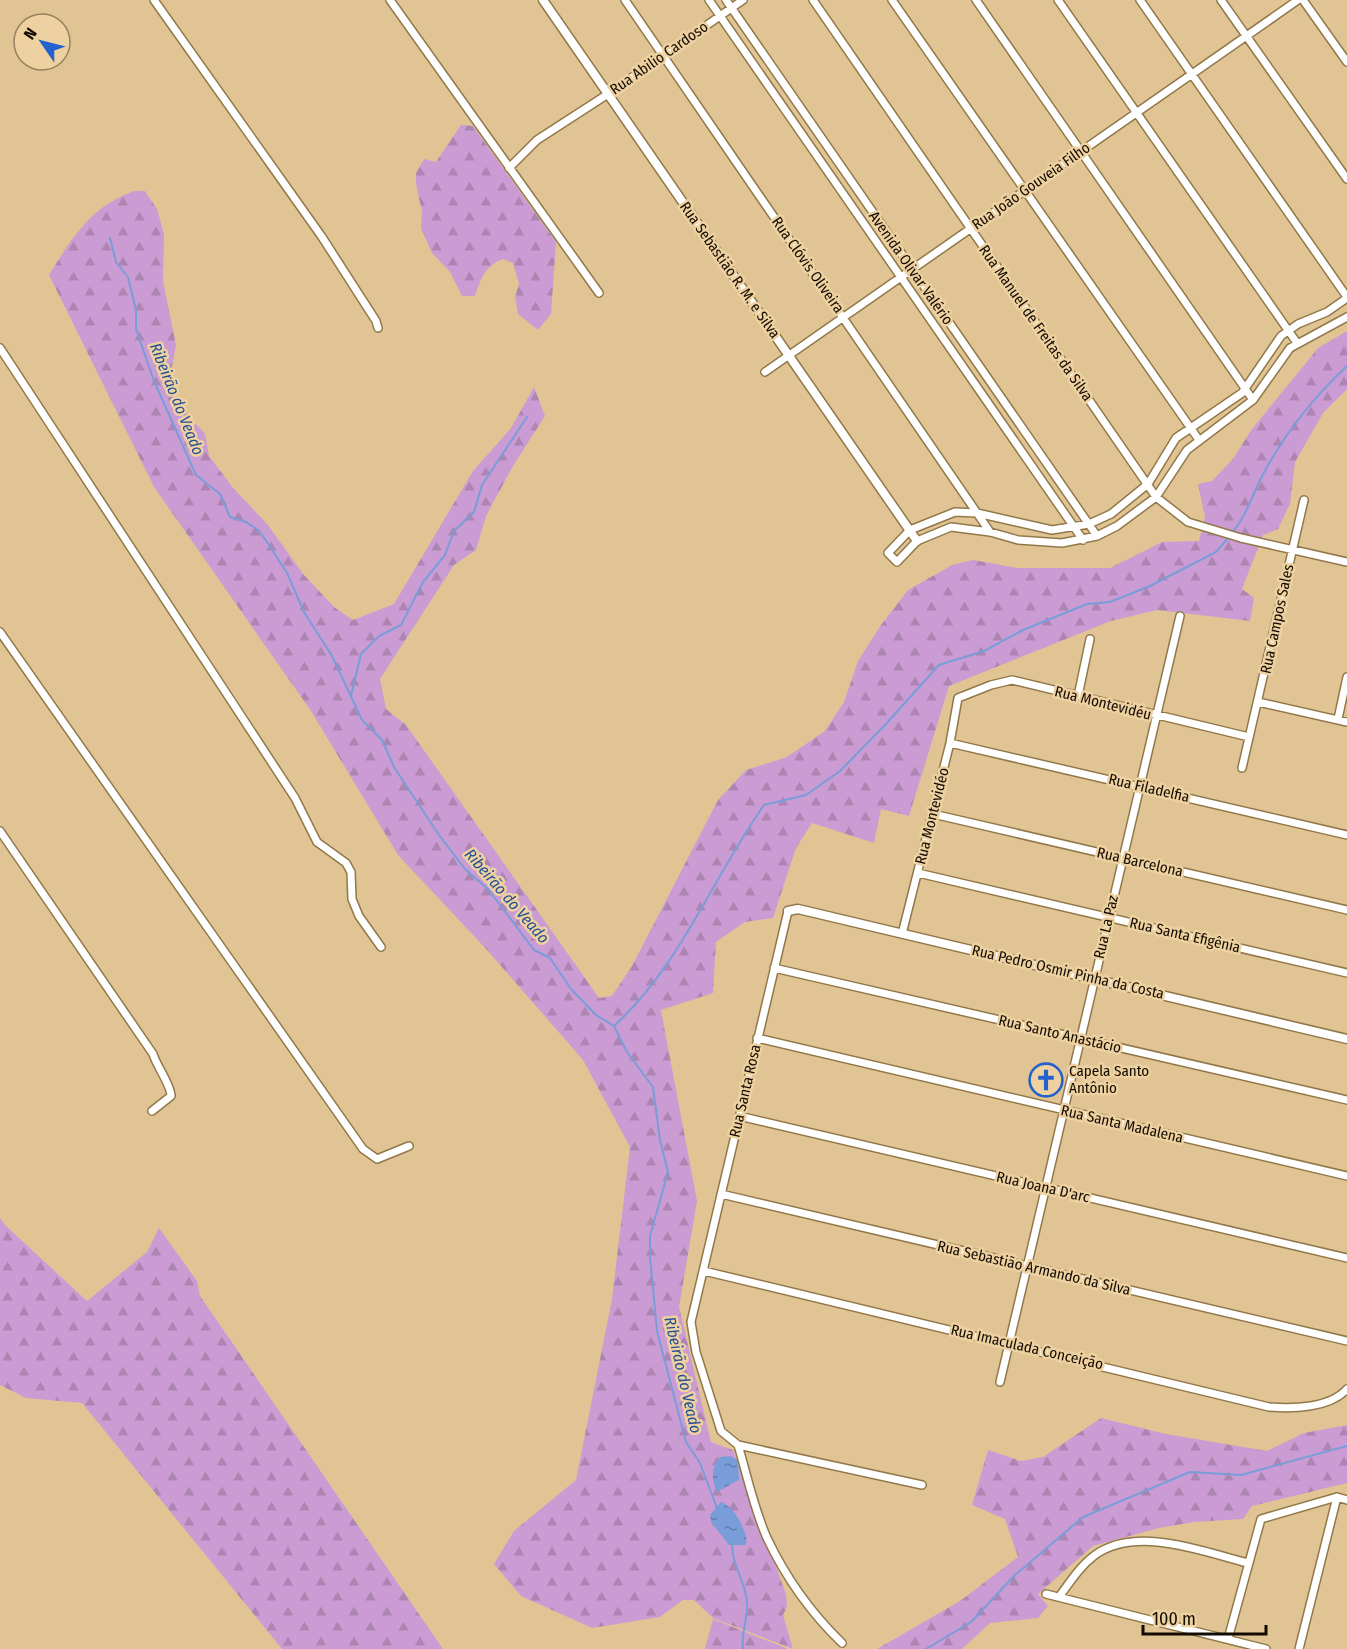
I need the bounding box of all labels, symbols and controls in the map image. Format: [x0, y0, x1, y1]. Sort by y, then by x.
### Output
north arrow [12, 12, 72, 72]
street label: Rua Abilio Cardoso [607, 17, 712, 99]
text: N [20, 24, 41, 43]
street label: Rua João Gouveia Filho [968, 138, 1094, 234]
street label: Rua Sebastião R. M. e Silva [676, 198, 784, 342]
street label: Avenida Olivar Valério [865, 208, 957, 328]
street label: Rua Clóvis Oliveira [768, 213, 848, 317]
street label: Rua Manuel de Freitas da Silva [975, 242, 1097, 404]
water label: Ribeirão do Veado [146, 340, 208, 458]
street label: Rua Campos Sales [1257, 563, 1297, 675]
street label: Rua Montevidéu [1053, 682, 1153, 724]
street label: Rua Montevidéo [911, 766, 953, 866]
street label: Rua Filadelfia [1107, 770, 1191, 806]
street label: Rua Barcelona [1095, 843, 1185, 881]
water label: Ribeirão do Veado [461, 845, 553, 947]
street label: Rua La Paz [1090, 893, 1122, 961]
street label: Rua Santa Efigênia [1128, 914, 1242, 956]
street label: Rua Pedro Osmir Pinha da Costa [970, 941, 1166, 1003]
street label: Rua Santo Anastácio [997, 1011, 1123, 1057]
street label: Rua Santa Rosa [726, 1043, 764, 1139]
church icon: Capela Santo Antônio [1028, 1062, 1064, 1098]
place label: Capela Santo Antônio [1069, 1062, 1149, 1097]
street label: Rua Santa Madalena [1059, 1101, 1185, 1147]
street label: Rua Joana D'arc [995, 1168, 1092, 1207]
street label: Rua Sebastião Armando da Silva [936, 1237, 1132, 1299]
water label: Ribeirão do Veado [660, 1315, 706, 1435]
street label: Rua Imaculada Conceição [949, 1321, 1105, 1373]
scale bar [1143, 1598, 1266, 1636]
text: 100 m [1152, 1608, 1196, 1630]

